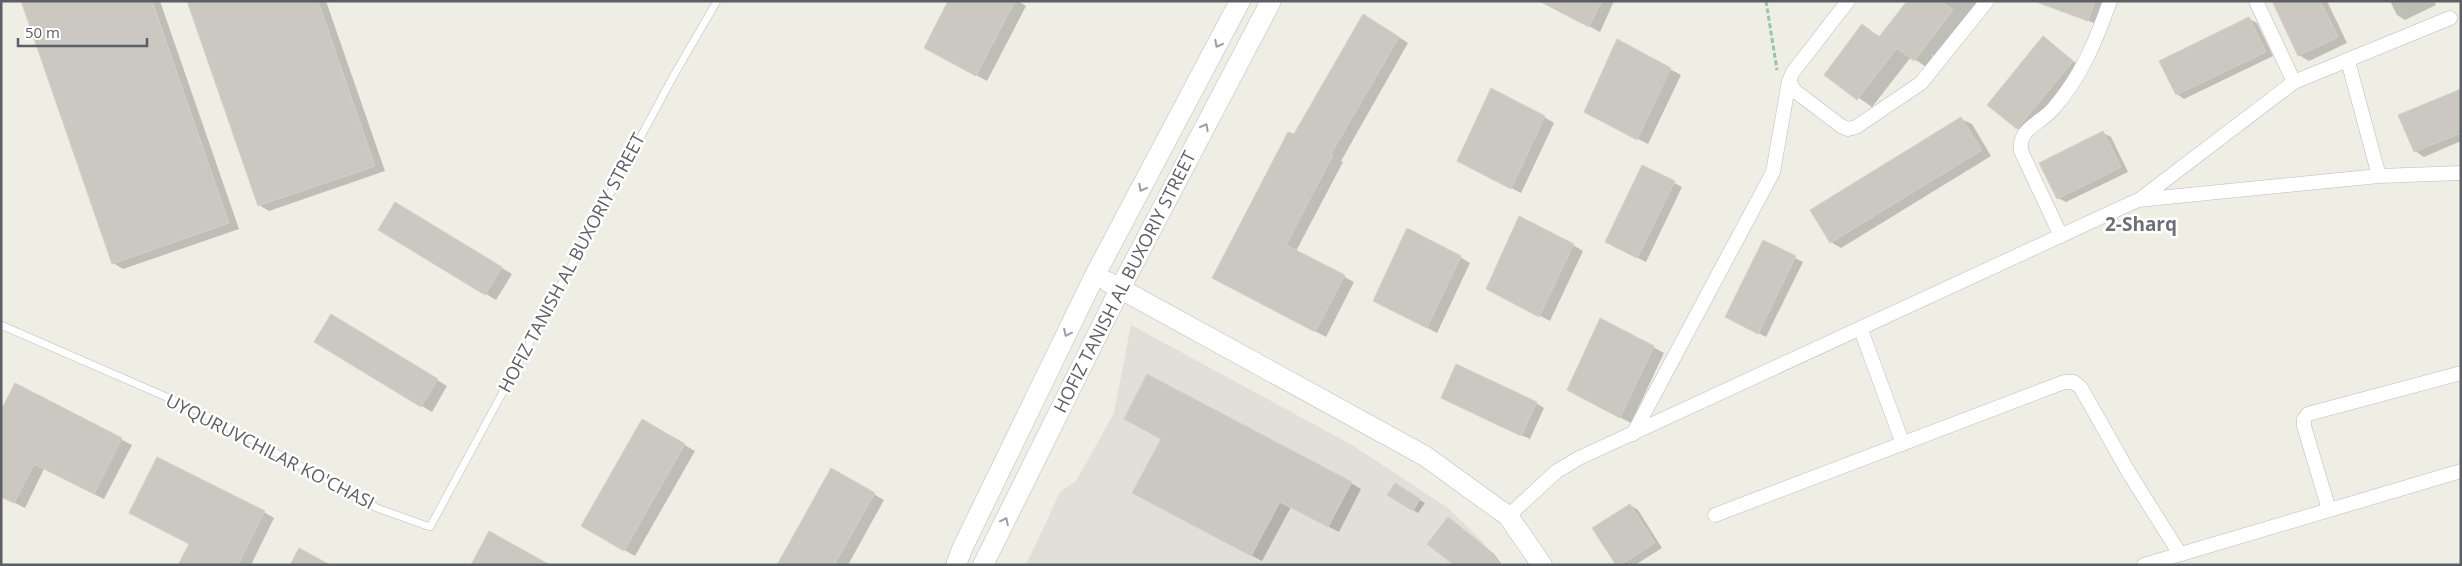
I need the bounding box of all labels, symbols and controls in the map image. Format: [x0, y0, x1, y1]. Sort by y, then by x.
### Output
scale bar [18, 15, 146, 47]
text: 50 m [25, 22, 60, 42]
one-way arrow [1214, 39, 1224, 48]
one-way arrow [1199, 123, 1209, 132]
street label: HOFIZ TANISH AL BUXORIY STREET [492, 129, 650, 396]
street label: HOFIZ TANISH AL BUXORIY STREET [1047, 147, 1201, 416]
one-way arrow [1138, 183, 1148, 192]
district label: 2-Sharq [2105, 211, 2177, 237]
one-way arrow [1064, 327, 1074, 336]
street label: UYQURUVCHILAR KO'CHASI [162, 388, 379, 514]
one-way arrow [999, 517, 1009, 526]

